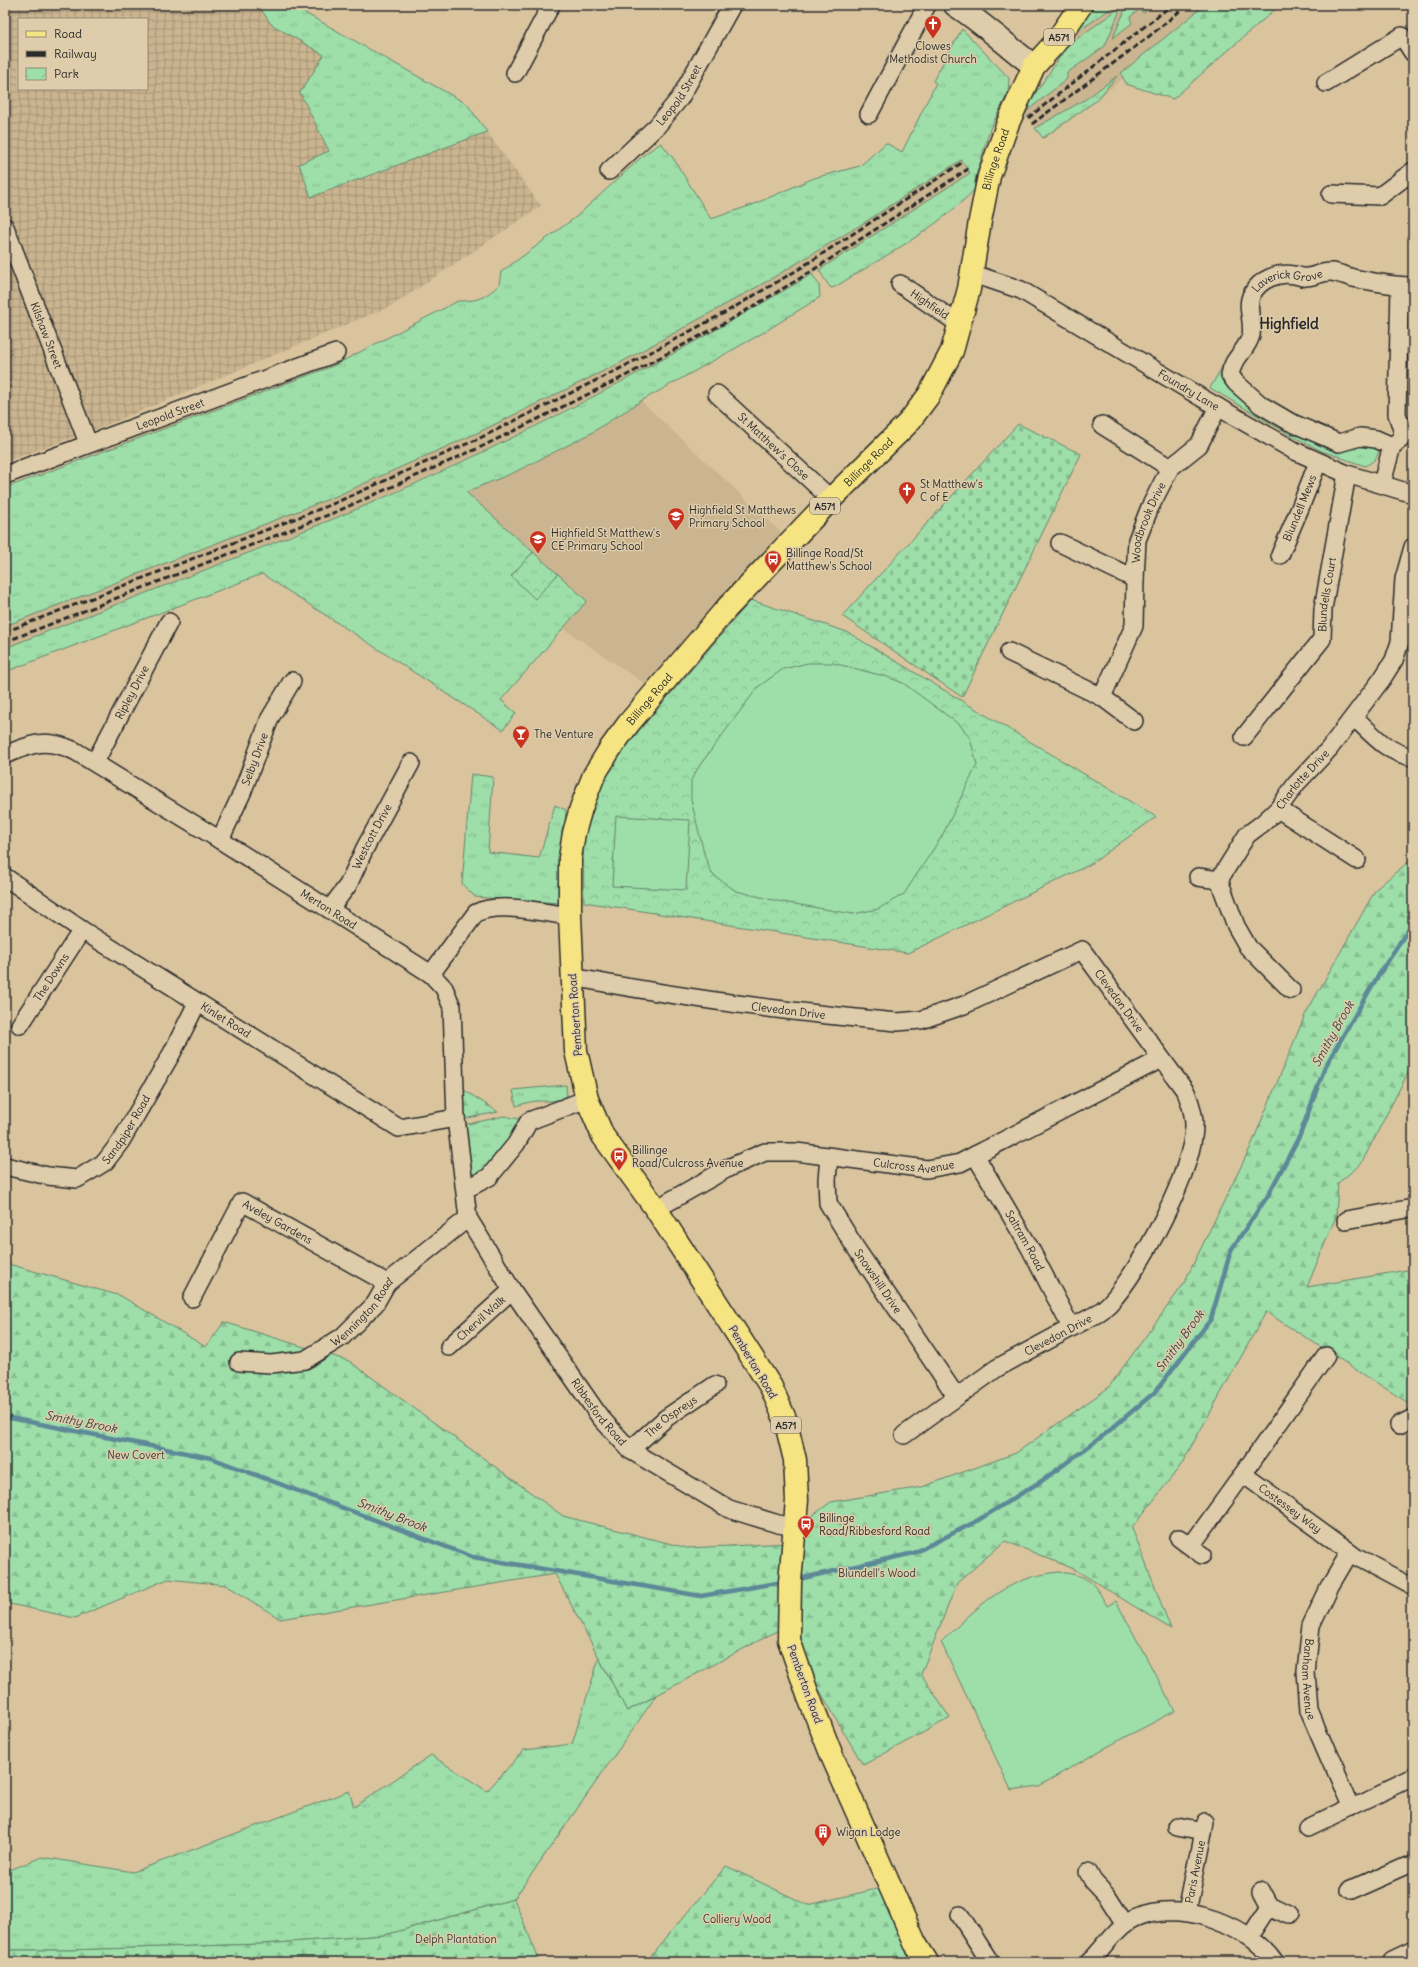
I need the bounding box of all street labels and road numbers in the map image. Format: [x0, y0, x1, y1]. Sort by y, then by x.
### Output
road number: A571 [1044, 29, 1074, 45]
street label: Leopold Street [653, 62, 705, 128]
street label: Billinge Road [979, 126, 1013, 191]
street label: Laverick Grove [1249, 266, 1324, 295]
street label: Highfield [908, 286, 952, 323]
street label: Kilshaw Street [28, 300, 66, 371]
street label: Foundry Lane [1155, 366, 1222, 414]
street label: Leopold Street [134, 395, 206, 433]
street label: St Matthew's Close [735, 410, 812, 483]
street label: Billinge Road [841, 434, 897, 489]
street label: Blundell Mews [1280, 473, 1319, 543]
street label: Woodbrook Drive [1129, 480, 1169, 563]
road number: A571 [810, 498, 840, 514]
street label: Blundells Court [1315, 556, 1339, 632]
street label: Ripley Drive [112, 663, 152, 722]
street label: Billinge Road [623, 670, 676, 728]
street label: Selby Drive [238, 731, 271, 788]
street label: Charlotte Drive [1273, 746, 1332, 812]
street label: Westcott Drive [349, 801, 395, 872]
street label: Merton Road [298, 886, 360, 932]
street label: The Downs [30, 951, 72, 1004]
street label: Clevedon Drive [1091, 967, 1147, 1035]
street label: Pemberton Road [565, 973, 585, 1057]
street label: Kinlet Road [198, 999, 254, 1041]
street label: Clevedon Drive [750, 999, 826, 1022]
street label: Sandpiper Road [99, 1092, 153, 1167]
street label: Culcross Avenue [872, 1155, 955, 1176]
street label: Aveley Gardens [240, 1197, 315, 1247]
street label: Saltram Road [1002, 1208, 1048, 1274]
street label: Snowshill Drive [851, 1246, 905, 1316]
street label: Wennington Road [328, 1274, 396, 1349]
street label: Chervil Walk [454, 1292, 508, 1344]
street label: Clevedon Drive [1022, 1311, 1094, 1359]
street label: Pemberton Road [726, 1323, 781, 1402]
street label: Ribbesford Road [568, 1376, 630, 1449]
street label: The Ospreys [642, 1392, 700, 1441]
road number: A571 [771, 1417, 801, 1433]
street label: Costessey Way [1256, 1481, 1324, 1536]
street label: Banham Avenue [1299, 1638, 1319, 1722]
street label: Pemberton Road [784, 1643, 826, 1726]
street label: Paris Avenue [1182, 1839, 1208, 1905]

